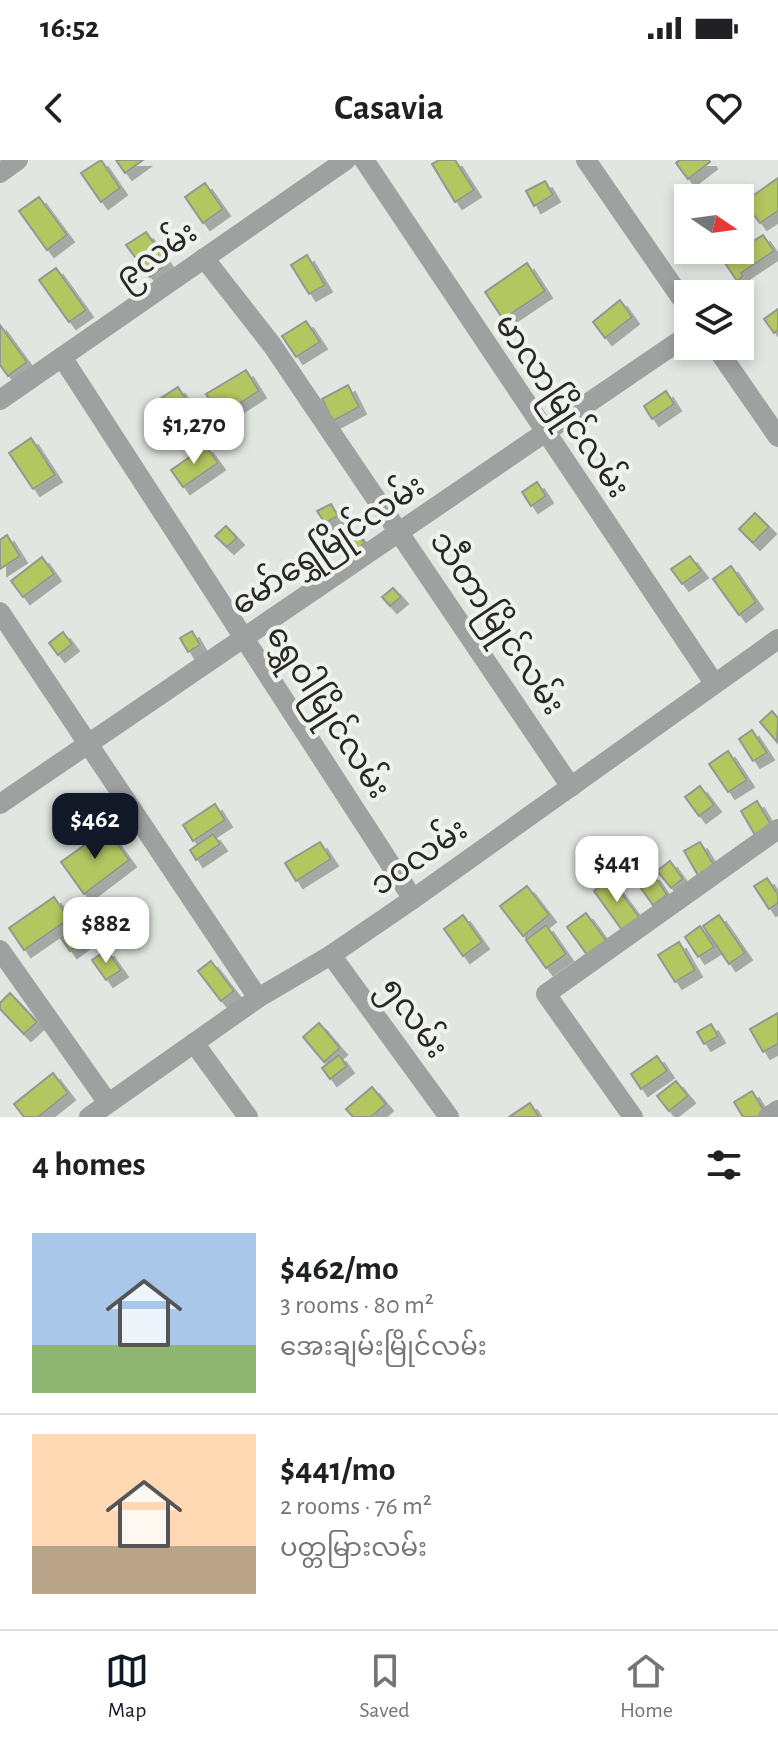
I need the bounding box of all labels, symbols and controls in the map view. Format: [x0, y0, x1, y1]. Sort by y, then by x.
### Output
text: 16:52 [40, 13, 99, 43]
icon: back [32, 86, 76, 130]
icon: heart [702, 86, 746, 130]
text: Casavia [334, 90, 444, 126]
north arrow [674, 184, 754, 264]
map controls [674, 184, 754, 360]
street label: ၉လမ်း [105, 209, 208, 302]
button: layers [674, 280, 754, 360]
street label: မာလာမြိုင်လမ်း [482, 304, 642, 509]
pin: $1,270 [129, 398, 259, 466]
text: $1,270 [162, 411, 226, 437]
street label: မော်ရွှေမြိုင်လမ်း [221, 462, 435, 629]
street label: သီတာမြိုင်လမ်း [417, 521, 577, 725]
street label: ရွှေဝါမြိုင်လမ်း [253, 616, 402, 809]
pin: $462 [48, 793, 142, 861]
text: $462 [70, 806, 120, 832]
street label: ၁၀လမ်း [360, 806, 473, 902]
pin: $441 [570, 836, 664, 904]
text: $441 [593, 849, 641, 875]
pin: $882 [59, 897, 153, 965]
text: $882 [81, 910, 131, 936]
street label: ၅လမ်း [367, 967, 460, 1069]
icon: filters [702, 1143, 746, 1187]
text: 4 homes [32, 1148, 146, 1182]
text: $462/mo [280, 1252, 399, 1286]
icon: home [96, 1265, 192, 1361]
text: 3 rooms · 80 m² [280, 1292, 434, 1318]
text: အေးချမ်းမြိုင်လမ်း [280, 1334, 487, 1360]
text: $441/mo [280, 1453, 396, 1487]
icon: home [96, 1466, 192, 1562]
text: 2 rooms · 76 m² [280, 1493, 432, 1519]
text: ပတ္တမြားလမ်း [280, 1535, 427, 1561]
tab: Map [105, 1649, 149, 1723]
tab: Saved [359, 1649, 410, 1723]
tab: Home [620, 1649, 673, 1723]

